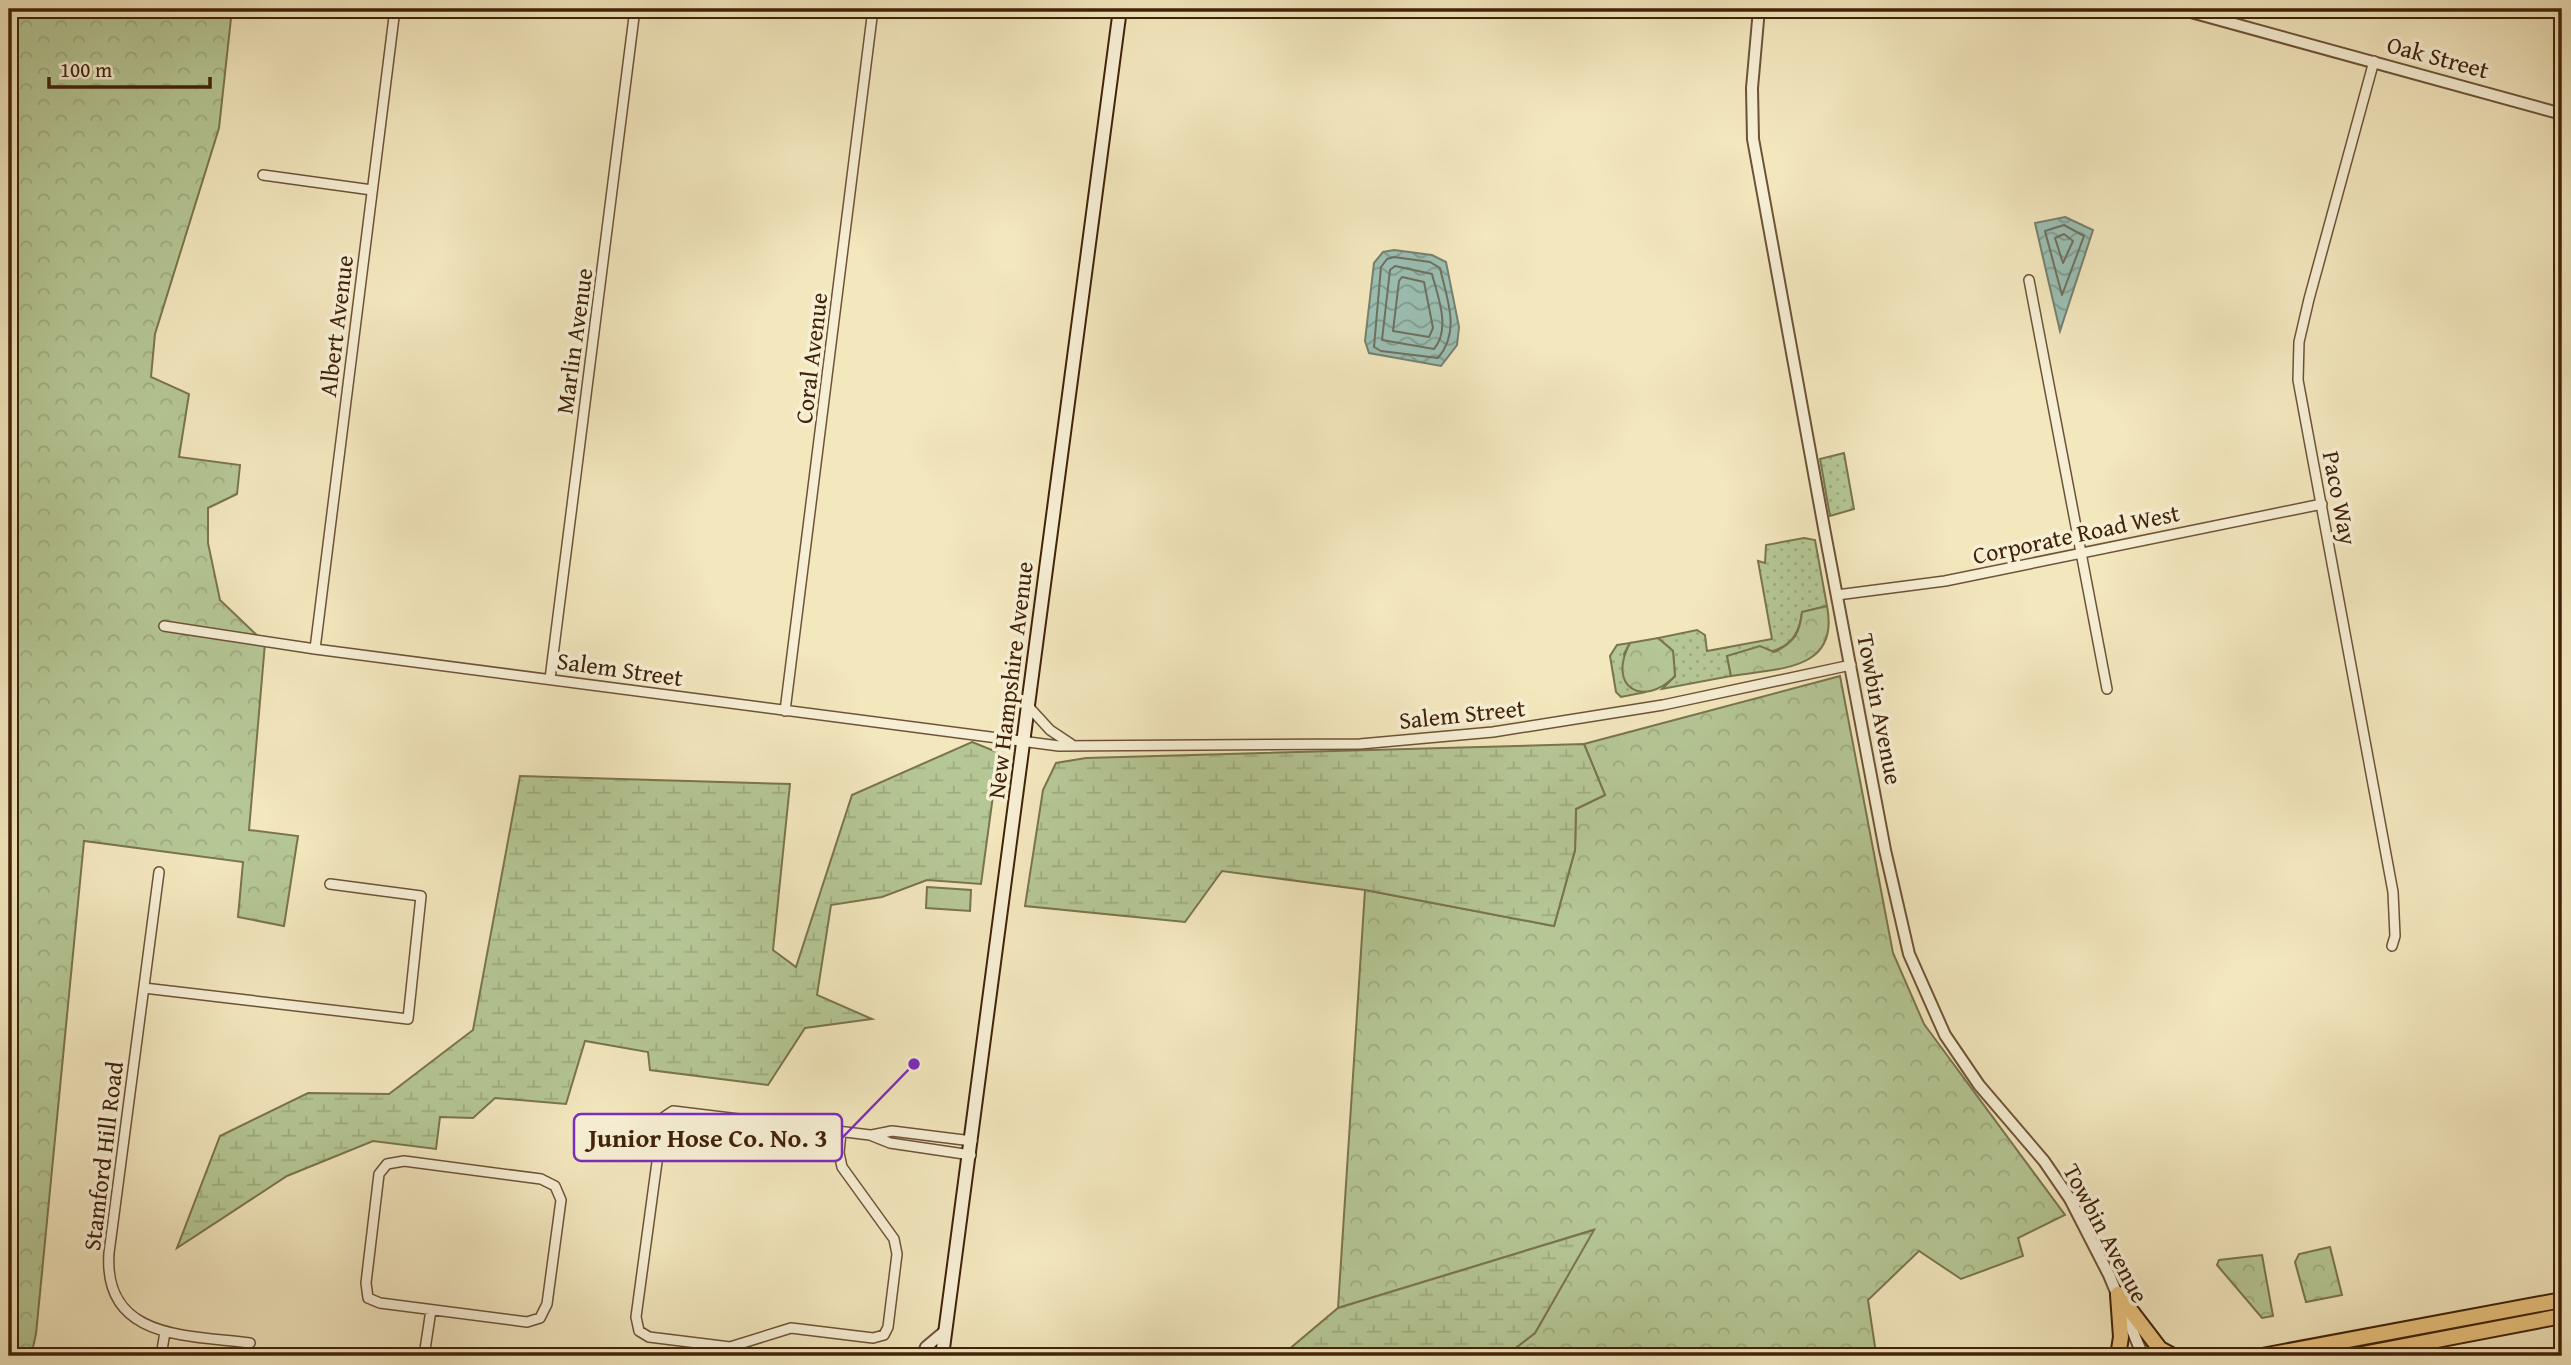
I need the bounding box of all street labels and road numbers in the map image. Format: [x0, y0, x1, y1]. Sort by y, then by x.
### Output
street label: Oak Street [2383, 27, 2493, 88]
street label: Albert Avenue [310, 253, 362, 399]
street label: Marlin Avenue [546, 266, 602, 416]
street label: Coral Avenue [786, 290, 836, 426]
street label: Paco Way [2314, 448, 2366, 548]
street label: Corporate Road West [1969, 495, 2183, 573]
street label: New Hampshire Avenue [978, 559, 1042, 801]
street label: Towbin Avenue [1848, 631, 1912, 787]
street label: Salem Street [555, 643, 686, 695]
street label: Salem Street [1397, 690, 1527, 738]
street label: Stamford Hill Road [74, 1059, 132, 1253]
street label: Towbin Avenue [2055, 1157, 2157, 1309]

